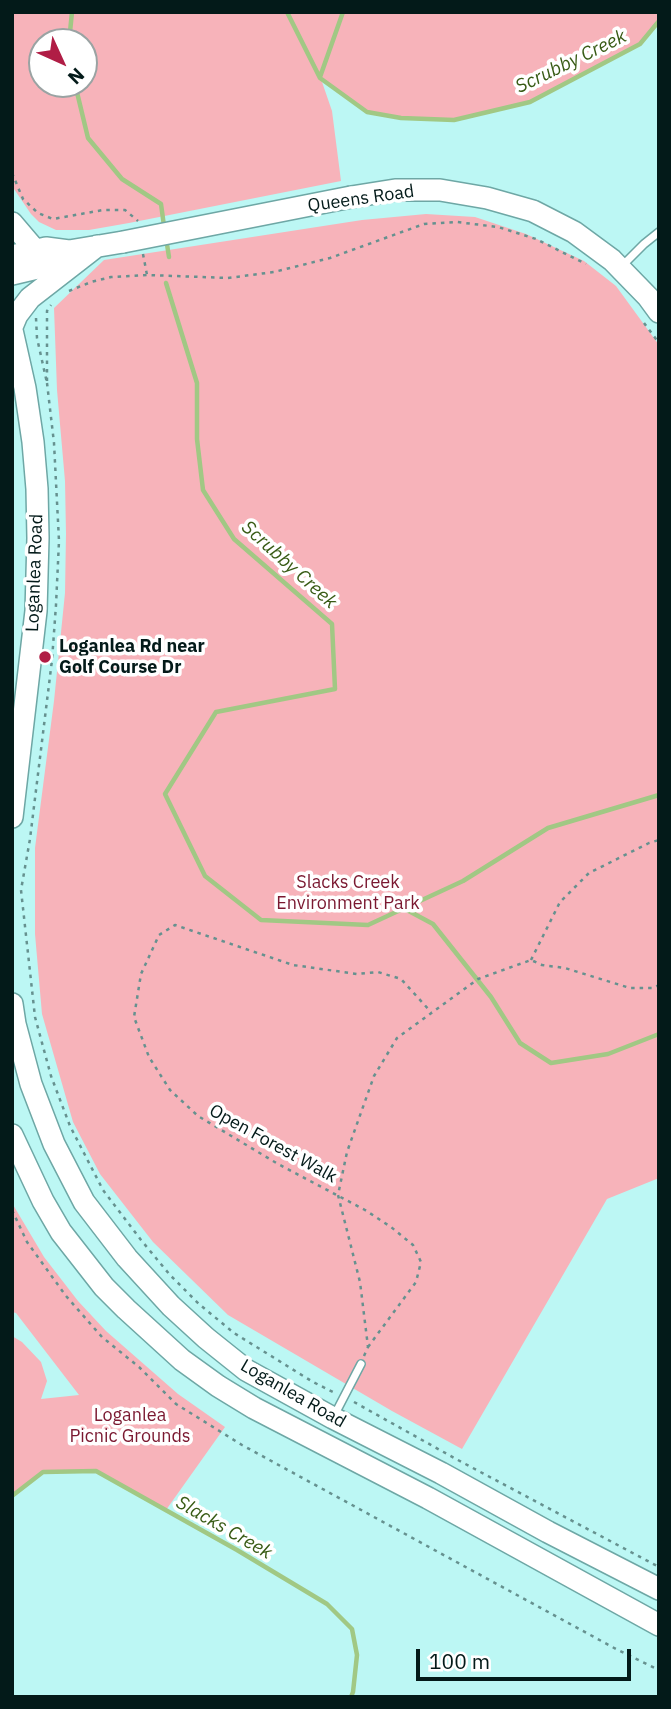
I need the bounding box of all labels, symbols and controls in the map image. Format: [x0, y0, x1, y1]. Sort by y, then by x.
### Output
water label: Scrubby Creek [512, 25, 630, 99]
north arrow [28, 28, 98, 98]
text: N [63, 63, 90, 90]
street label: Queens Road [306, 181, 416, 217]
street label: Loganlea Road [22, 514, 48, 632]
water label: Scrubby Creek [237, 516, 341, 614]
place label: Loganlea Rd near Golf Course Dr [59, 636, 205, 678]
marker: Loganlea Rd near Golf Course Dr [37, 649, 53, 665]
park label: Slacks Creek Environment Park [276, 872, 420, 914]
street label: Open Forest Walk [205, 1100, 341, 1188]
street label: Loganlea Road [236, 1355, 350, 1433]
park label: Loganlea Picnic Grounds [69, 1405, 191, 1448]
water label: Slacks Creek [172, 1491, 276, 1565]
scale bar [419, 1636, 634, 1680]
text: 100 m [429, 1647, 490, 1675]

